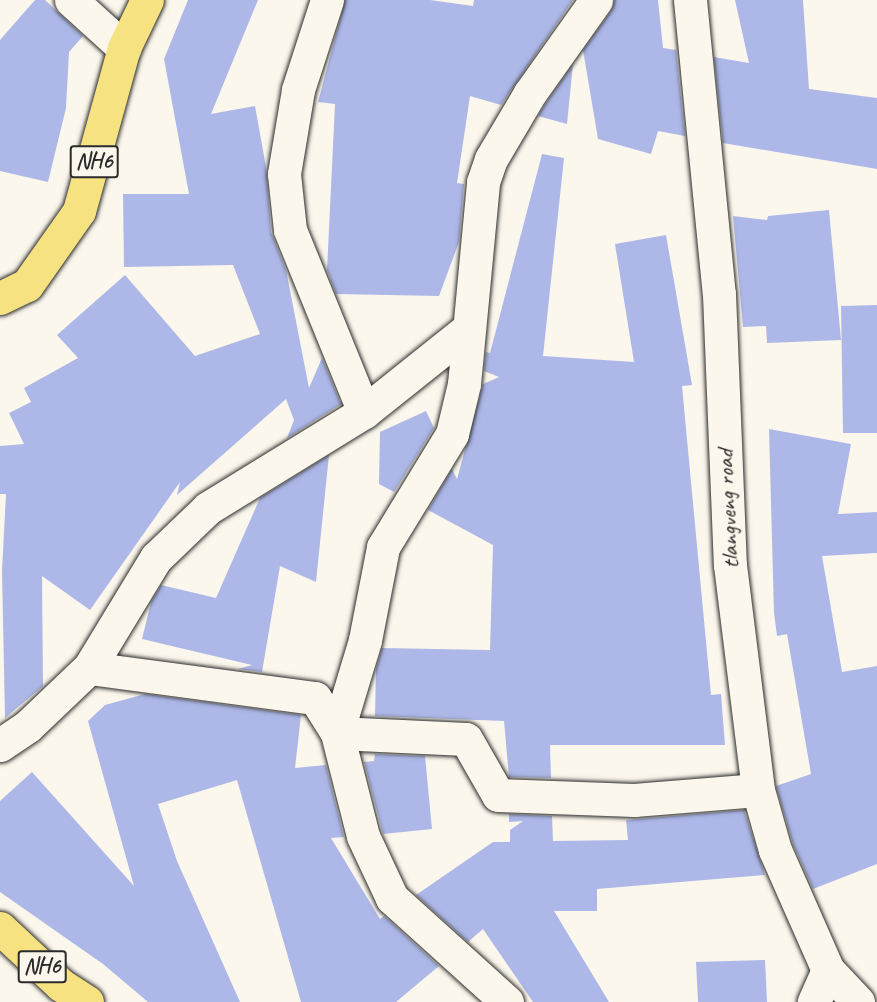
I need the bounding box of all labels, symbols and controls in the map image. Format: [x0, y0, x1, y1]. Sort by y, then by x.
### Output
road number: NH6 [68, 143, 119, 181]
street label: tlangveng road [711, 449, 745, 569]
road number: NH6 [16, 948, 68, 986]

